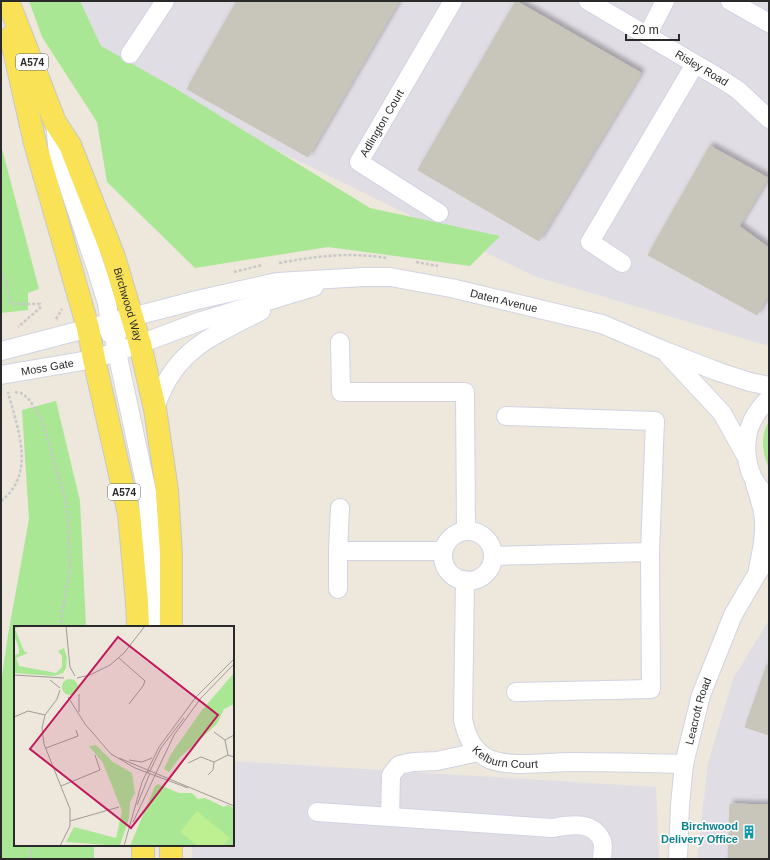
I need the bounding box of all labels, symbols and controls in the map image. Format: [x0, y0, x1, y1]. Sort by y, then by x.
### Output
scale bar [626, 16, 679, 42]
text: 20 m [632, 23, 659, 37]
street label: Risley Road [673, 48, 731, 88]
road number: A574 [16, 54, 48, 70]
street label: Adlington Court [357, 87, 406, 159]
street label: Birchwood Way [112, 266, 145, 343]
street label: Daten Avenue [469, 287, 539, 314]
street label: Moss Gate [20, 357, 75, 377]
road number: A574 [108, 484, 140, 500]
inset map [14, 626, 234, 846]
street label: Leacroft Road [683, 676, 713, 746]
street label: Kelburn Court [470, 743, 538, 770]
place label: Birchwood Delivery Office [661, 820, 738, 845]
building icon: Birchwood Delivery Office [741, 824, 757, 840]

